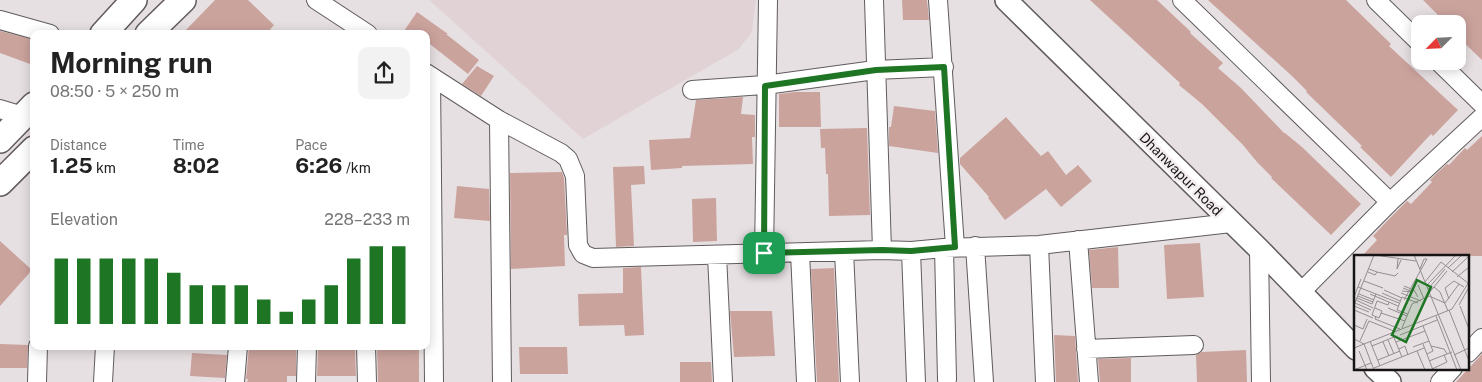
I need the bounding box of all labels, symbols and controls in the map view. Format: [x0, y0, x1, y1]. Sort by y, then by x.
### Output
north arrow [1411, 15, 1466, 70]
map controls [1411, 15, 1466, 70]
text: Morning run [50, 46, 213, 79]
button: share [358, 47, 410, 99]
text: 08:50 · 5 × 250 m [50, 82, 179, 101]
street label: Dhanwapur Road [1136, 129, 1226, 219]
text: Distance [50, 137, 107, 153]
text: Time [173, 137, 205, 153]
text: Pace [295, 137, 327, 153]
text: 1.25 [50, 153, 93, 178]
text: 8:02 [173, 153, 219, 178]
text: 6:26 [295, 153, 342, 178]
text: km [93, 160, 116, 176]
text: /km [342, 160, 371, 176]
text: Elevation [50, 210, 118, 229]
text: 228–233 m [324, 210, 410, 229]
pin [743, 232, 785, 274]
icon: arrive [750, 239, 778, 267]
inset map [1354, 255, 1470, 370]

